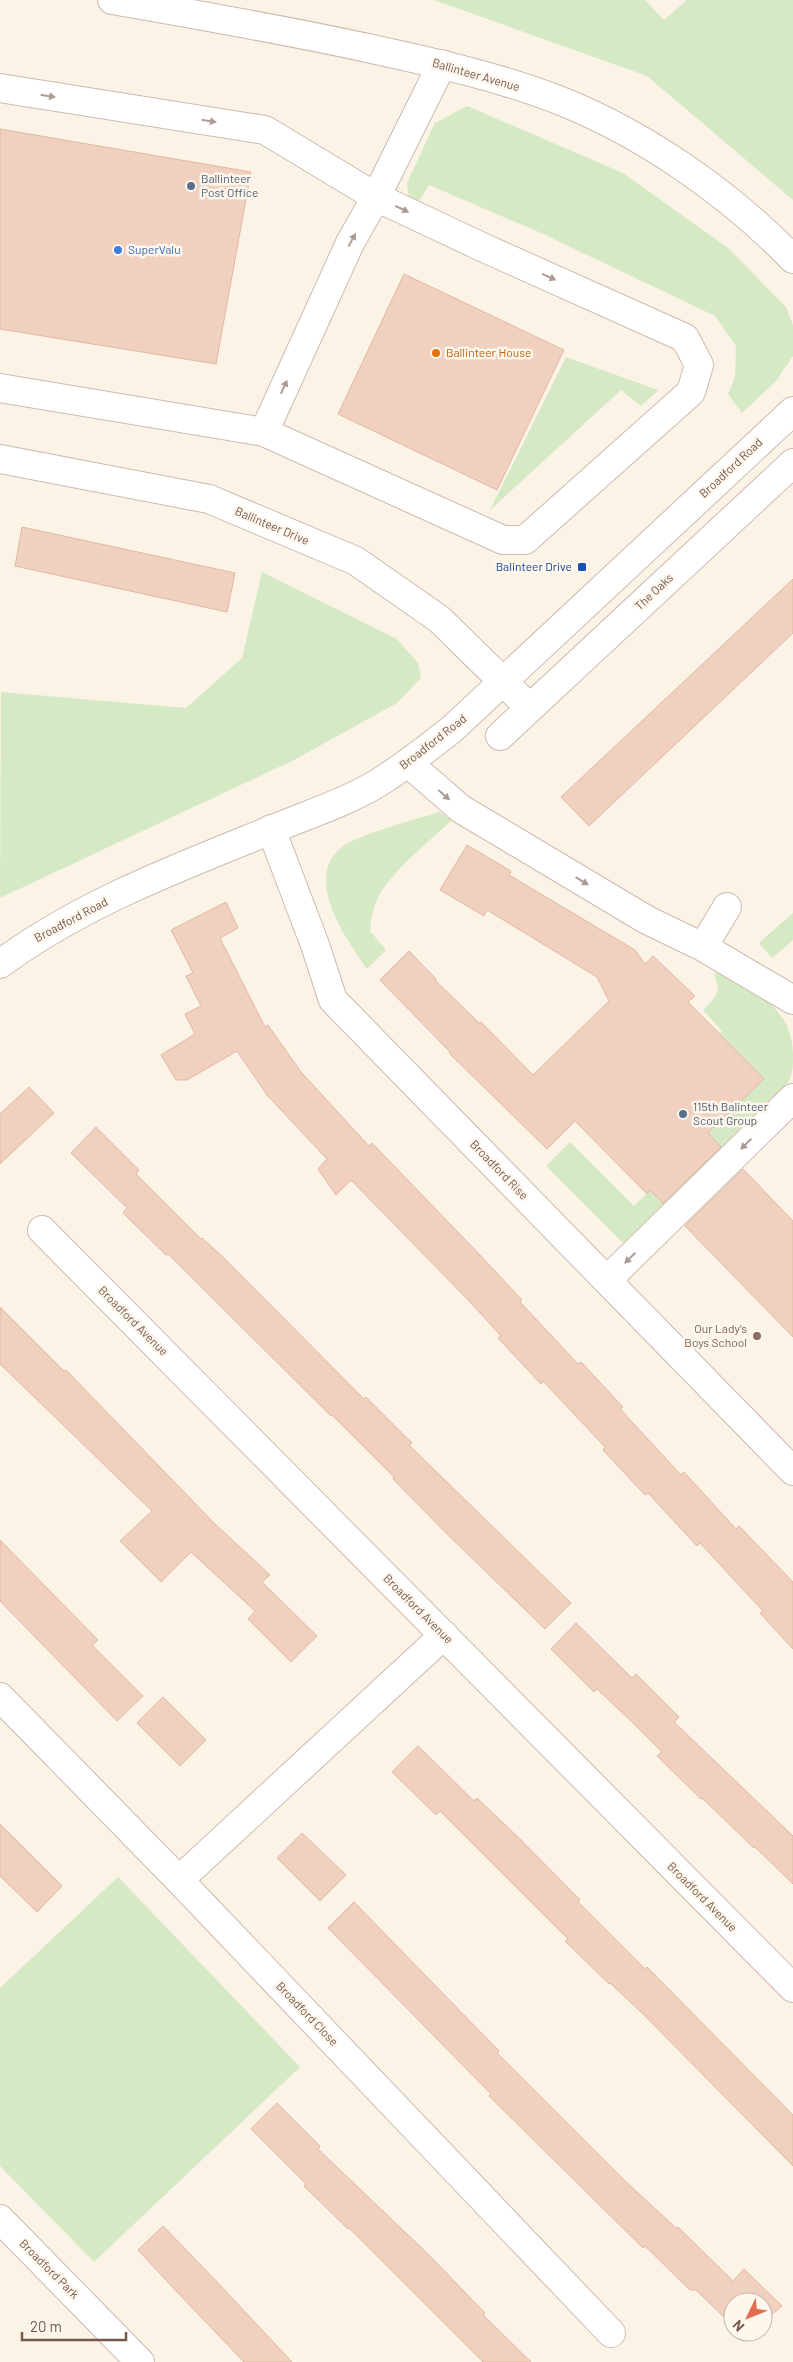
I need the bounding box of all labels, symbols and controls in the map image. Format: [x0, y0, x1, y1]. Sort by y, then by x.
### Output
street label: Ballinteer Avenue [431, 55, 522, 93]
one-way arrow [41, 92, 57, 100]
one-way arrow [201, 117, 217, 125]
place label: Ballinteer Post Office [201, 171, 258, 199]
marker: Ballinteer Post Office [185, 180, 197, 192]
one-way arrow [394, 205, 409, 213]
one-way arrow [348, 233, 356, 247]
place label: SuperValu [128, 242, 181, 256]
marker: SuperValu [112, 244, 124, 256]
one-way arrow [542, 274, 556, 282]
place label: Ballinteer House [446, 345, 531, 359]
marker: Ballinteer House [430, 347, 442, 359]
one-way arrow [280, 380, 288, 394]
street label: Broadford Road [696, 434, 765, 500]
street label: Ballinteer Drive [233, 503, 312, 547]
place label: Balinteer Drive [496, 559, 572, 573]
marker: Balinteer Drive [576, 561, 588, 573]
street label: The Oaks [631, 570, 676, 613]
street label: Broadford Road [396, 711, 469, 772]
one-way arrow [438, 789, 450, 800]
one-way arrow [576, 876, 589, 885]
street label: Broadford Road [31, 894, 110, 944]
place label: 115th Balinteer Scout Group [693, 1099, 769, 1127]
marker: 115th Balinteer Scout Group [677, 1108, 689, 1120]
street label: Broadford Rise [468, 1137, 532, 1202]
one-way arrow [740, 1138, 752, 1150]
one-way arrow [624, 1252, 636, 1264]
street label: Broadford Avenue [96, 1283, 171, 1358]
place label: Our Lady's Boys School [684, 1321, 747, 1349]
marker: Our Lady's Boys School [751, 1330, 763, 1342]
street label: Broadford Avenue [381, 1571, 456, 1646]
street label: Broadford Avenue [665, 1859, 740, 1934]
street label: Broadford Close [274, 1978, 342, 2048]
street label: Broadford Park [17, 2236, 82, 2301]
north arrow [723, 2292, 773, 2342]
scale bar [22, 2310, 126, 2342]
text: 20 m [30, 2317, 62, 2335]
text: N [729, 2317, 748, 2335]

